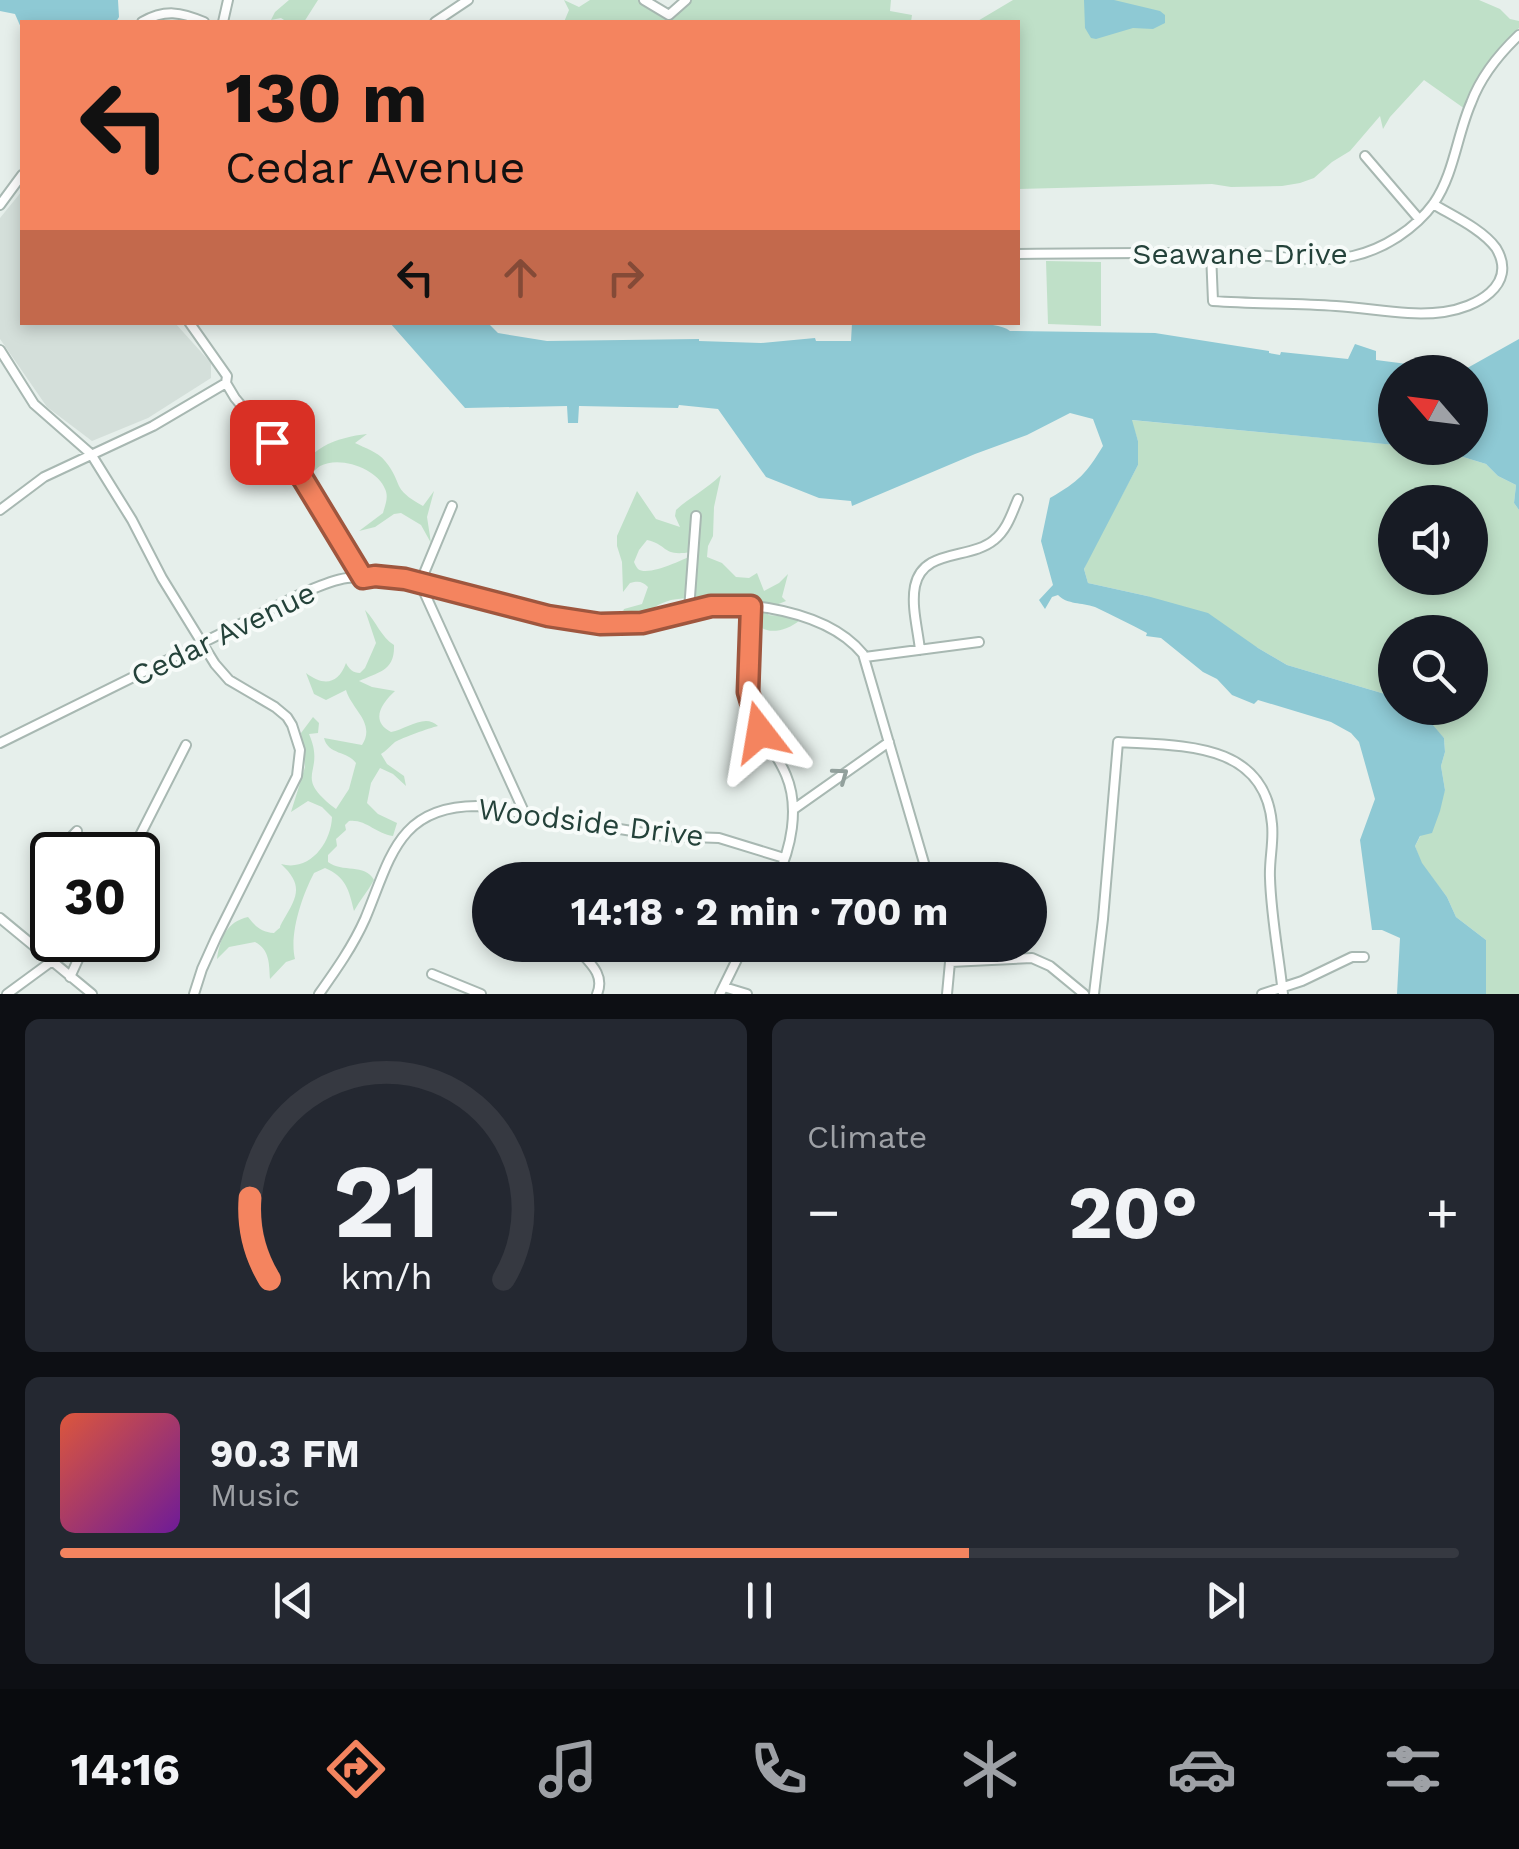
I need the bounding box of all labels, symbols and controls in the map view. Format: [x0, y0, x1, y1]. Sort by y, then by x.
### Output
text: 130 m [225, 57, 428, 139]
icon: left [60, 60, 190, 190]
text: Cedar Avenue [225, 141, 526, 194]
street label: Seawane Drive [1132, 236, 1348, 271]
icon: left [388, 250, 443, 305]
icon: ahead [493, 250, 548, 305]
icon: right [598, 250, 653, 305]
north arrow [1378, 355, 1488, 465]
map controls [1378, 355, 1488, 725]
pin [230, 400, 315, 485]
icon: arrive [245, 415, 300, 470]
button: sound [1378, 485, 1488, 595]
street label: Cedar Avenue [125, 574, 321, 694]
button: search [1378, 615, 1488, 725]
position arrow [708, 680, 812, 784]
one-way arrow [830, 769, 849, 788]
street label: Woodside Drive [476, 791, 706, 853]
speed limit sign: 30 [30, 832, 160, 962]
text: 14:18 · 2 min · 700 m [571, 890, 948, 934]
text: Climate [807, 1118, 927, 1156]
text: 21 [333, 1140, 439, 1262]
text: 20° [1068, 1168, 1198, 1256]
text: − [807, 1180, 840, 1244]
text: + [1426, 1180, 1459, 1244]
text: km/h [340, 1256, 432, 1298]
text: 90.3 FM [210, 1432, 360, 1476]
text: Music [210, 1476, 300, 1514]
icon: previous [266, 1573, 321, 1628]
icon: pause [732, 1573, 787, 1628]
icon: next [1198, 1573, 1253, 1628]
icon: directions [321, 1734, 391, 1804]
icon: music [533, 1734, 603, 1804]
icon: phone [744, 1734, 814, 1804]
icon: climate [955, 1734, 1025, 1804]
icon: car [1167, 1734, 1237, 1804]
icon: filters [1378, 1734, 1448, 1804]
text: 14:16 [71, 1743, 180, 1796]

